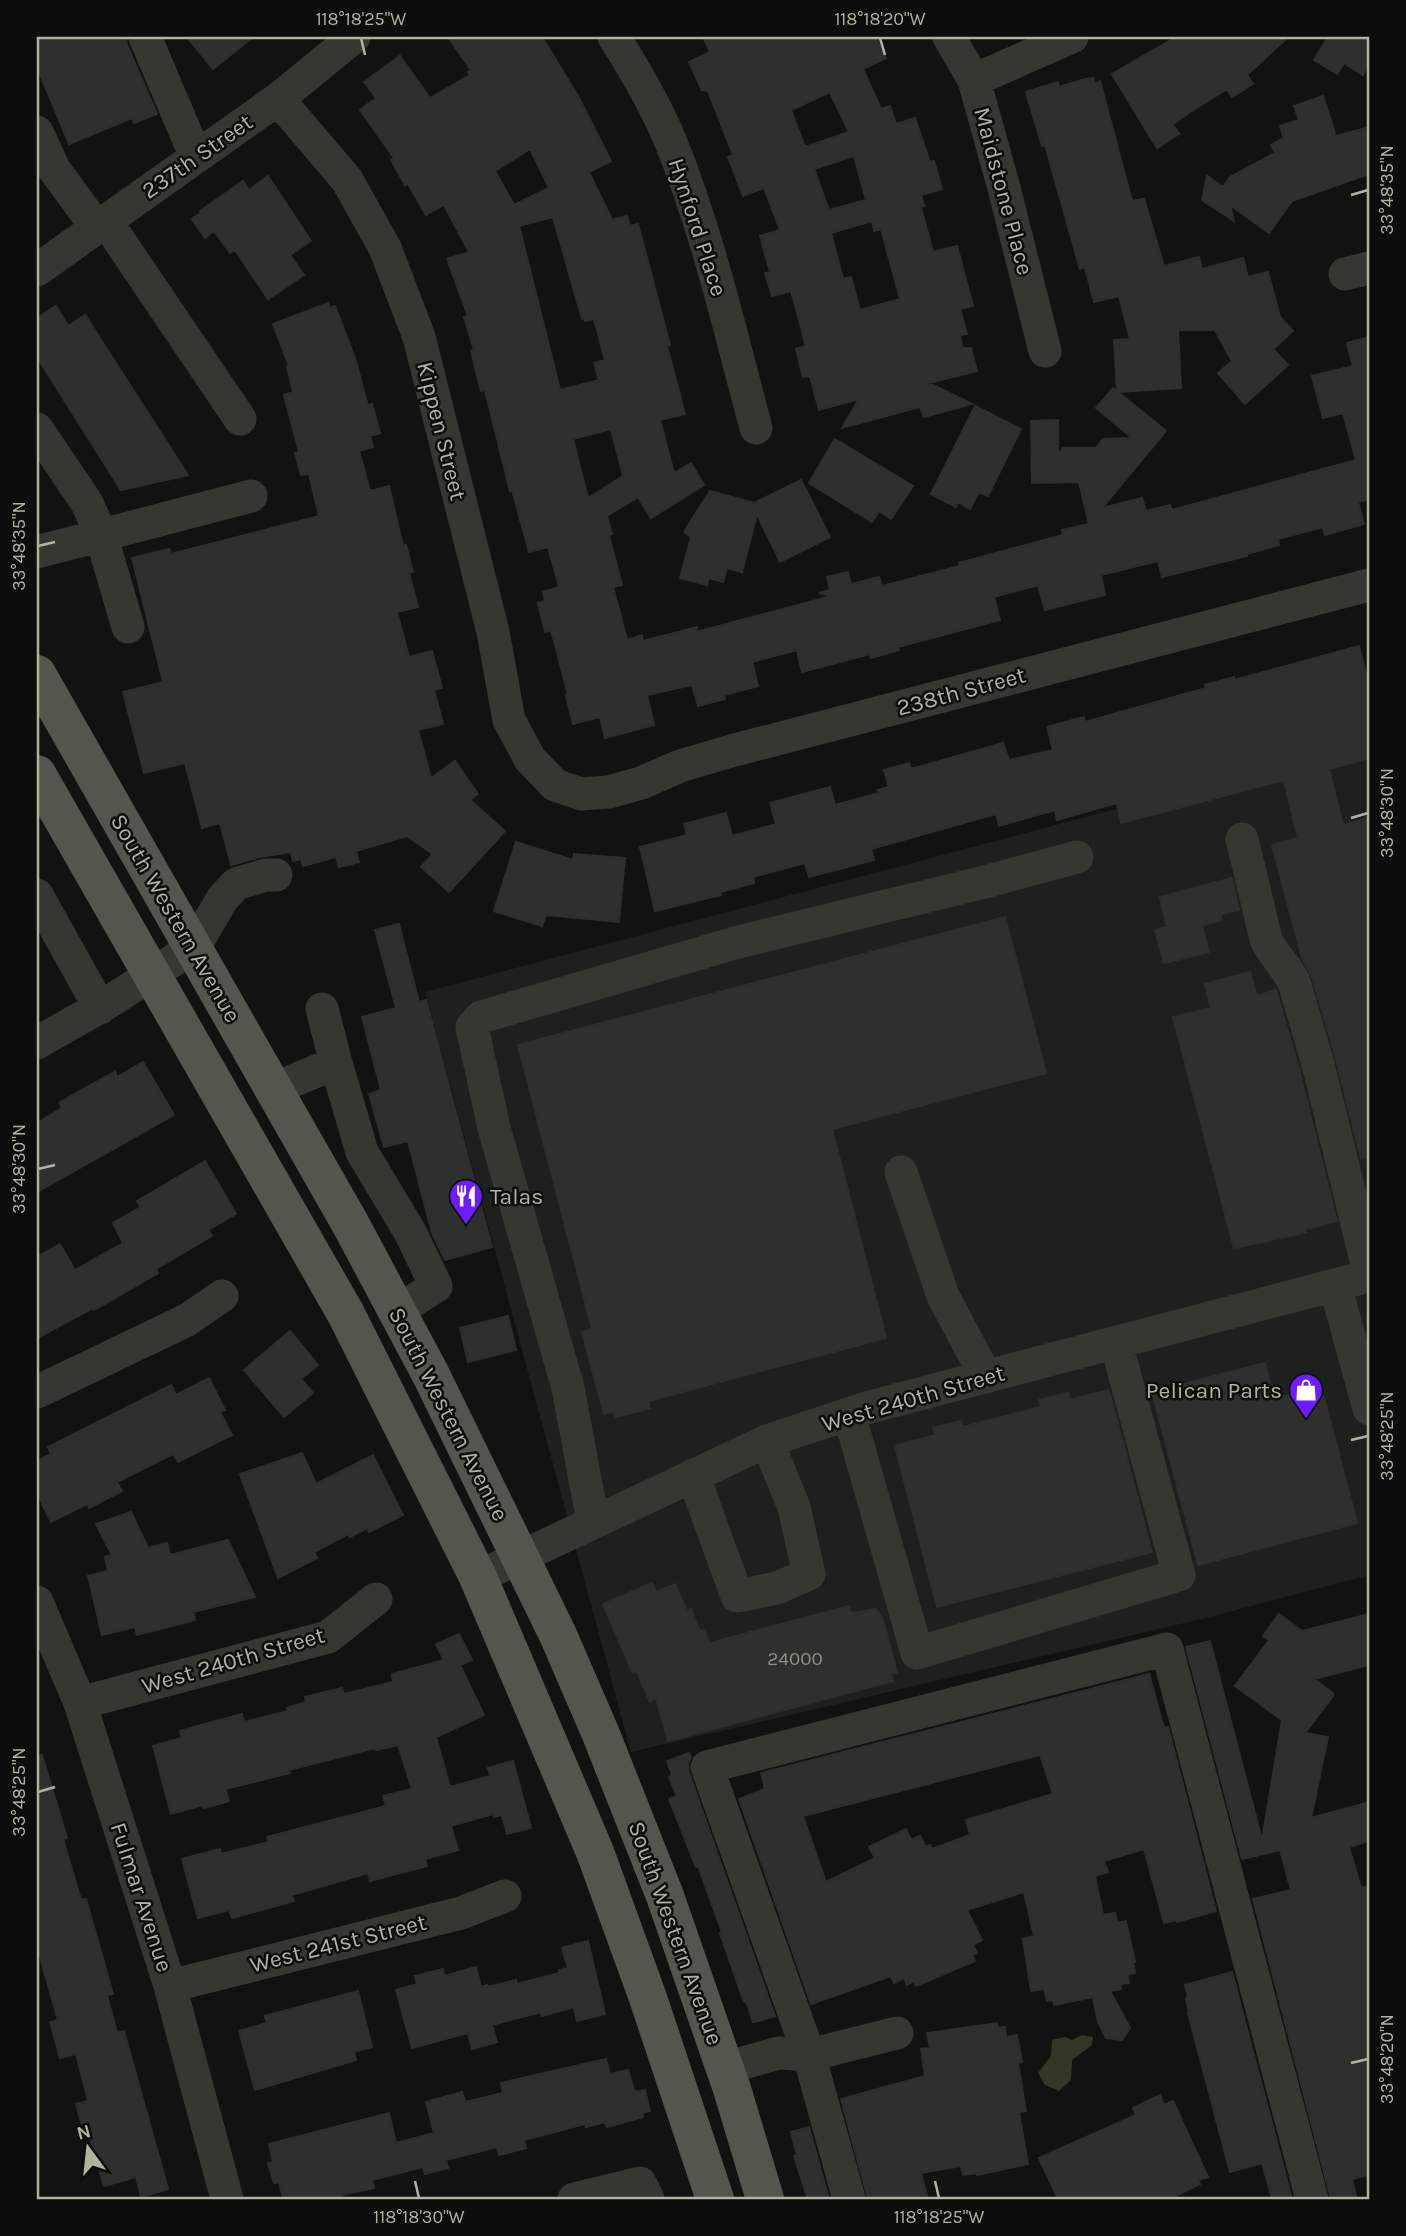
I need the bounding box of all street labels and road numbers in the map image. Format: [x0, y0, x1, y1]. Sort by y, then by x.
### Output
street label: Maidstone Place [968, 104, 1039, 278]
street label: 237th Street [137, 108, 258, 204]
street label: Hynford Place [663, 155, 733, 299]
street label: Kippen Street [411, 359, 472, 504]
street label: 238th Street [894, 661, 1029, 722]
street label: South Western Avenue [105, 809, 246, 1027]
street label: South Western Avenue [383, 1303, 514, 1525]
street label: West 240th Street [819, 1359, 1008, 1437]
street label: West 240th Street [139, 1621, 328, 1699]
street label: South Western Avenue [622, 1818, 729, 2049]
street label: Fulmar Avenue [105, 1819, 178, 1975]
street label: West 241st Street [247, 1908, 430, 1978]

